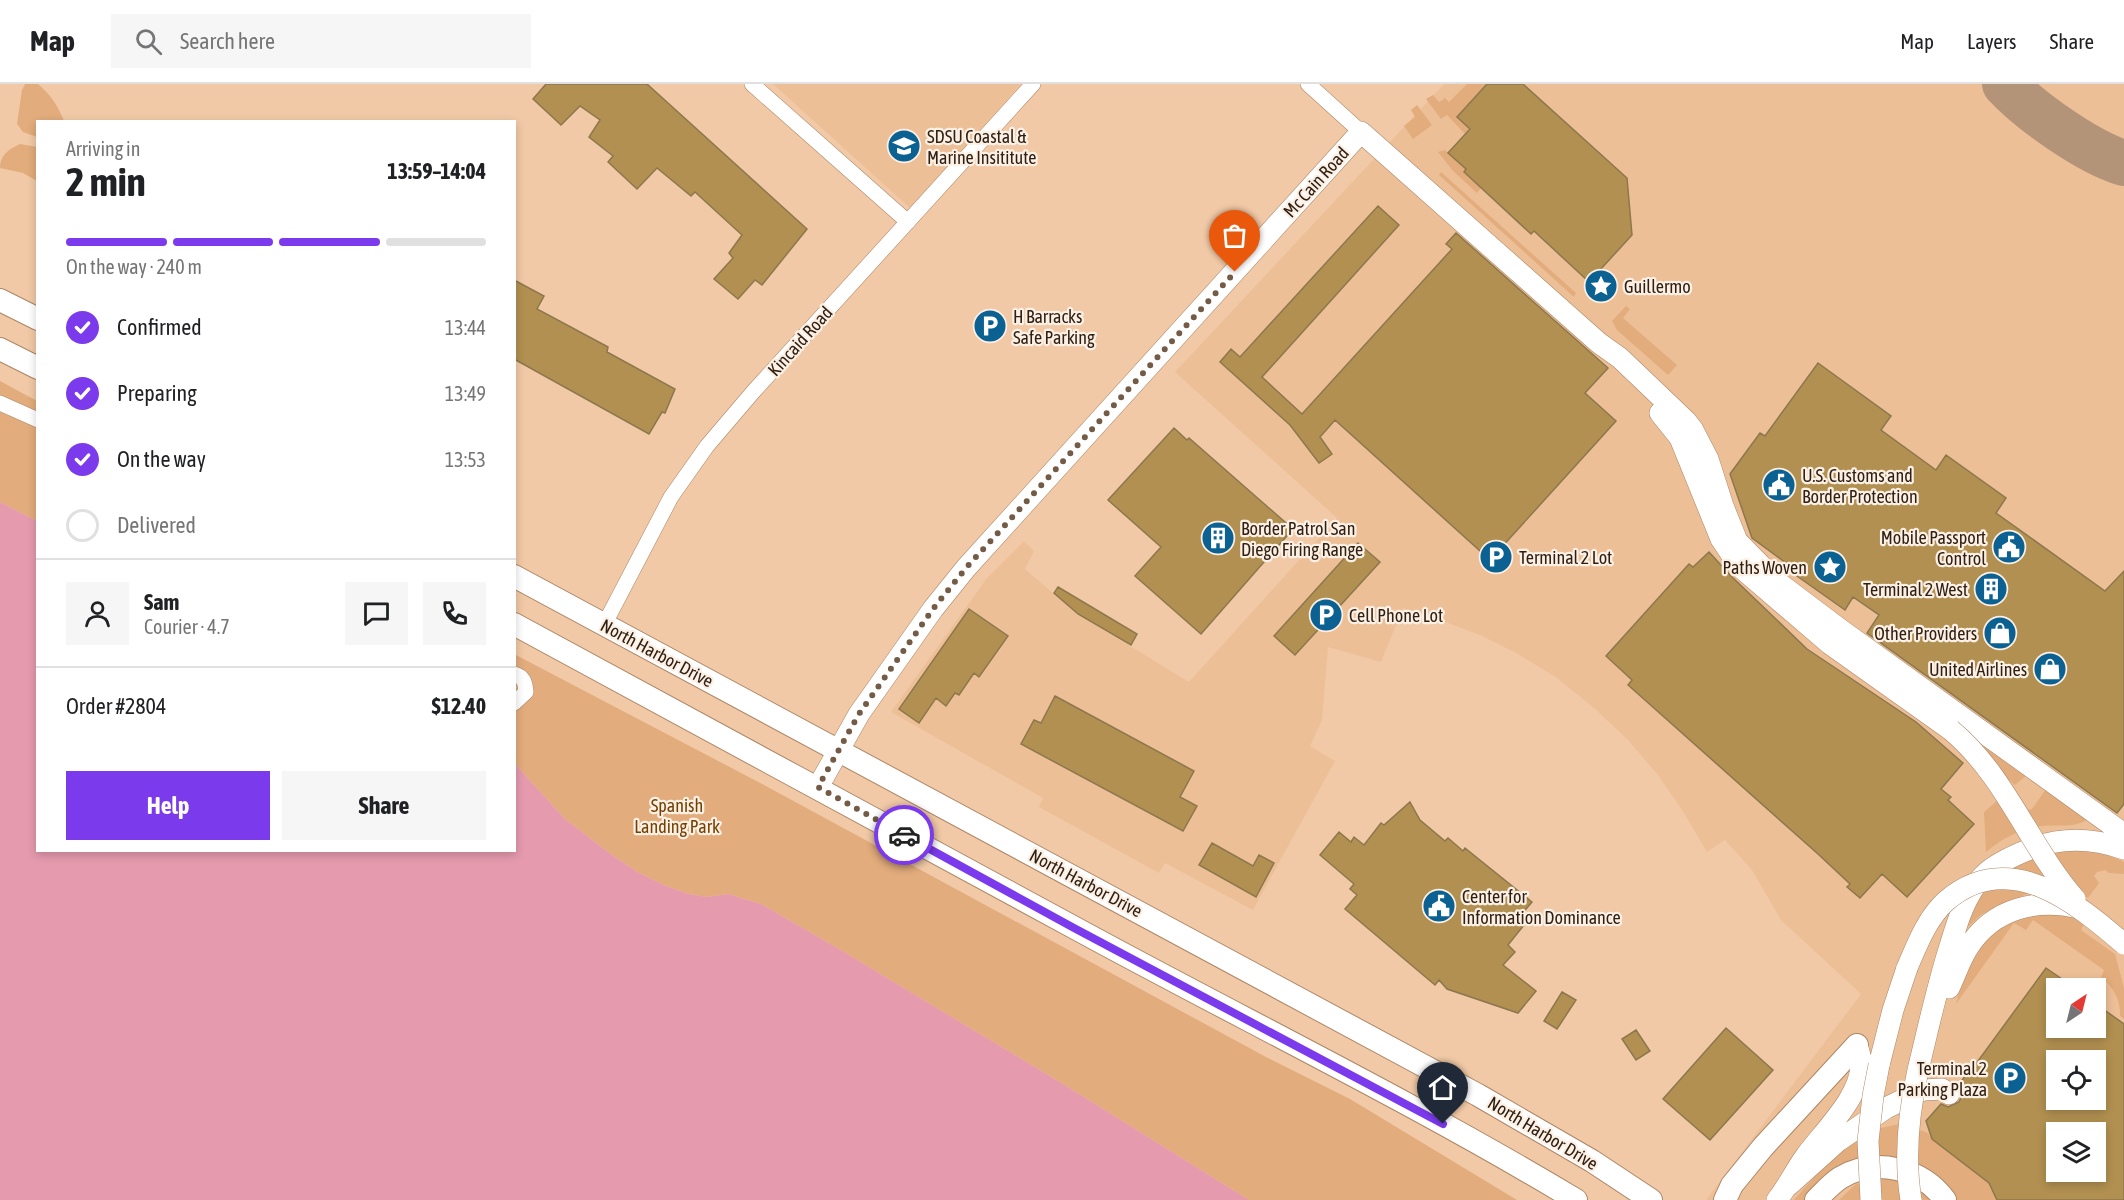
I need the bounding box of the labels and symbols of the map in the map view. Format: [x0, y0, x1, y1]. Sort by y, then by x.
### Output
place label: SDSU Coastal & Marine Insititute [927, 126, 1036, 168]
school or university icon: SDSU Coastal & Marine Insititute [886, 128, 922, 164]
street label: Mc Cain Road [1279, 143, 1353, 221]
pin [1209, 210, 1260, 272]
place icon: Guillermo [1583, 268, 1619, 304]
place label: Guillermo [1624, 276, 1691, 297]
street label: Kincaid Road [763, 302, 837, 380]
place label: H Barracks Safe Parking [1013, 306, 1095, 348]
parking icon: H Barracks Safe Parking [972, 308, 1008, 344]
place label: U.S. Customs and Border Protection [1802, 465, 1918, 507]
public building icon: U.S. Customs and Border Protection [1761, 467, 1797, 503]
place label: Border Patrol San Diego Firing Range [1241, 518, 1363, 560]
building icon: Border Patrol San Diego Firing Range [1200, 520, 1236, 556]
place label: Mobile Passport Control [1881, 527, 1986, 569]
public building icon: Mobile Passport Control [1991, 529, 2027, 565]
parking icon: Terminal 2 Lot [1478, 539, 1514, 575]
place label: Terminal 2 Lot [1519, 547, 1612, 568]
place icon: Paths Woven [1812, 549, 1848, 585]
place label: Paths Woven [1723, 557, 1807, 578]
building icon: Terminal 2 West [1973, 571, 2009, 607]
place label: Terminal 2 West [1863, 579, 1968, 600]
parking icon: Cell Phone Lot [1308, 597, 1344, 633]
place label: Cell Phone Lot [1349, 605, 1443, 626]
street label: North Harbor Drive [597, 615, 717, 691]
shop icon: Other Providers [1982, 615, 2018, 651]
place label: Other Providers [1874, 623, 1977, 644]
shop icon: United Airlines [2032, 651, 2068, 687]
place label: United Airlines [1929, 659, 2027, 680]
park label: Spanish Landing Park [634, 795, 720, 837]
courier [874, 805, 934, 865]
street label: North Harbor Drive [1026, 845, 1146, 921]
place label: Center for Information Dominance [1462, 886, 1621, 928]
public building icon: Center for Information Dominance [1421, 888, 1457, 924]
north arrow [2046, 978, 2106, 1038]
place label: Terminal 2 Parking Plaza [1898, 1058, 1987, 1100]
parking icon: Terminal 2 Parking Plaza [1992, 1060, 2028, 1096]
pin [1417, 1062, 1468, 1124]
street label: North Harbor Drive [1484, 1092, 1602, 1174]

